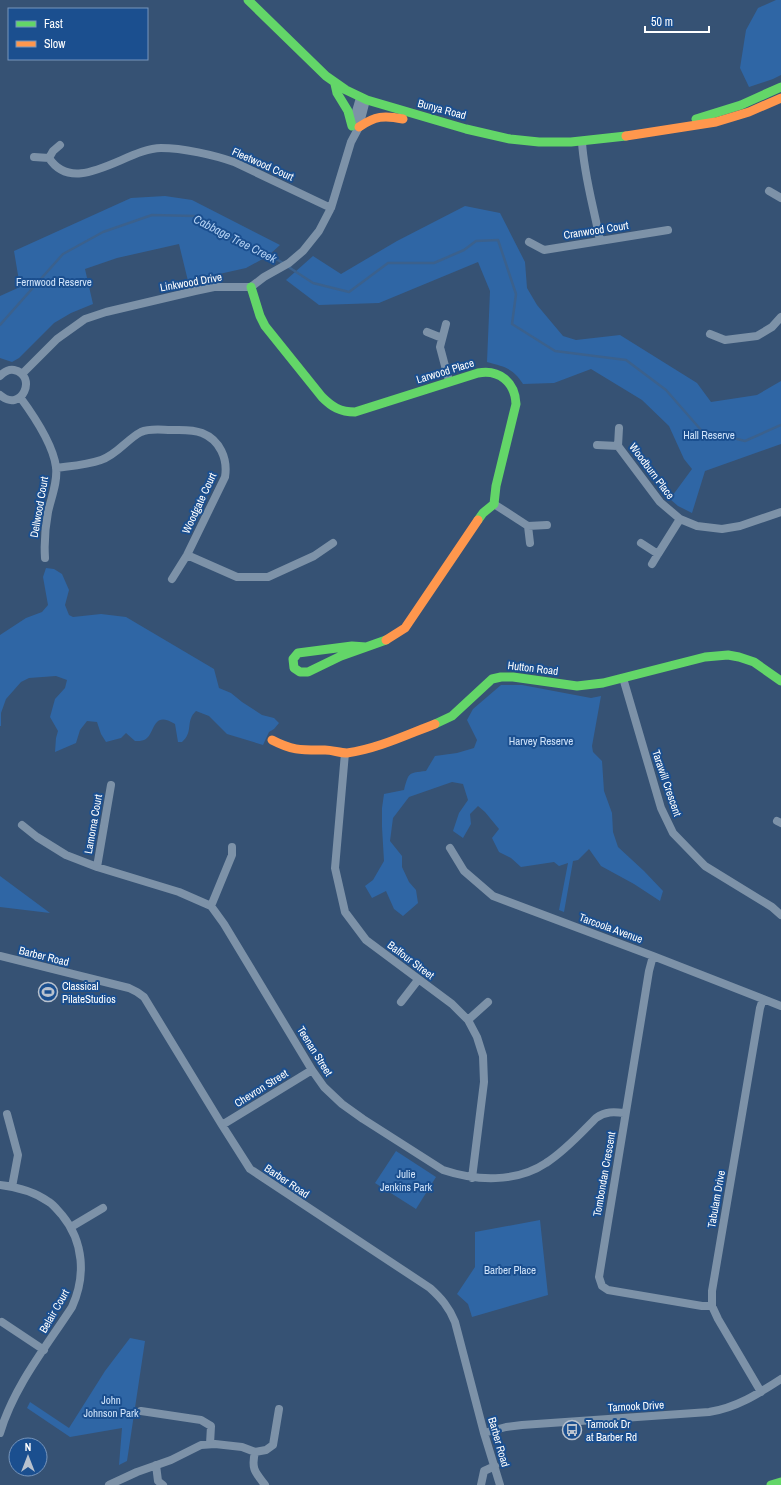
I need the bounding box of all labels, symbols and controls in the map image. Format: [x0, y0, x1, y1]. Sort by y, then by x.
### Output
legend [8, 8, 148, 60]
scale bar [645, 8, 709, 34]
text: 50 m [651, 14, 673, 30]
text: Fast [44, 16, 63, 32]
text: Slow [44, 36, 66, 52]
street label: Bunya Road [416, 96, 468, 122]
street label: Fleetwood Court [230, 144, 297, 184]
water label: Cabbage Tree Creek [191, 211, 280, 267]
street label: Cranwood Court [562, 218, 630, 242]
street label: Linkwood Drive [159, 270, 223, 294]
park label: Fernwood Reserve [16, 275, 92, 289]
street label: Larwood Place [414, 356, 476, 386]
park label: Hall Reserve [683, 428, 735, 442]
street label: Woodburn Place [626, 440, 678, 502]
street label: Woodgate Court [179, 470, 219, 536]
street label: Dellwood Court [27, 475, 51, 539]
street label: Hutton Road [507, 658, 559, 678]
park label: Harvey Reserve [509, 734, 573, 748]
street label: Tarawill Crescent [649, 748, 685, 819]
street label: Lamorna Court [81, 793, 105, 855]
street label: Tarcoola Avenue [577, 910, 645, 946]
street label: Balfour Street [385, 938, 438, 982]
street label: Barber Road [17, 943, 71, 969]
place label: Classical PilateStudios [62, 979, 116, 1006]
sports icon: Classical PilateStudios [37, 981, 59, 1003]
street label: Teenan Street [294, 1023, 336, 1079]
street label: Chevron Street [232, 1066, 291, 1110]
street label: Tombondan Crescent [590, 1130, 618, 1217]
street label: Barber Road [262, 1161, 312, 1201]
park label: Julie Jenkins Park [380, 1167, 433, 1194]
street label: Tabulam Drive [704, 1169, 728, 1229]
park label: Barber Place [484, 1263, 536, 1277]
street label: Belair Court [36, 1286, 72, 1335]
park label: John Johnson Park [83, 1393, 139, 1420]
street label: Tarnook Drive [608, 1398, 664, 1414]
street label: Barber Road [485, 1415, 513, 1469]
place label: Tarnook Dr at Barber Rd [586, 1417, 637, 1444]
bus stop icon: Tarnook Dr at Barber Rd [561, 1419, 583, 1441]
north arrow [8, 1437, 48, 1477]
text: N [25, 1440, 31, 1454]

